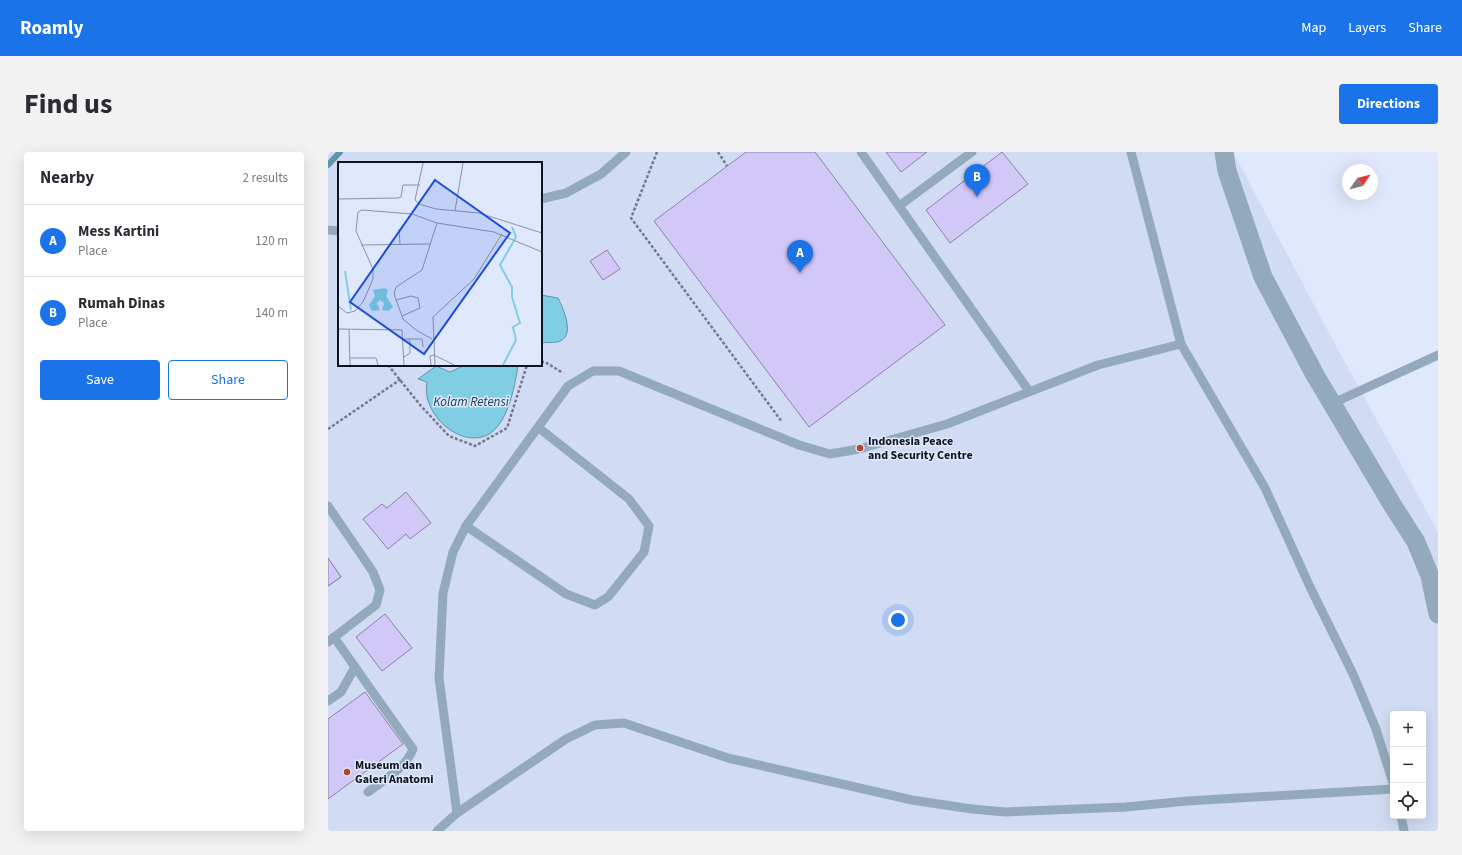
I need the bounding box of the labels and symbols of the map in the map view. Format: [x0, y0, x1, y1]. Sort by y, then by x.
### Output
inset map [338, 162, 542, 366]
pin: B [964, 164, 990, 197]
north arrow [1342, 164, 1378, 200]
pin: A [787, 240, 813, 273]
water label: Kolam Retensi [433, 393, 510, 411]
place label: Indonesia Peace and Security Centre [868, 433, 973, 464]
marker: Indonesia Peace and Security Centre [855, 443, 865, 453]
your location [888, 610, 908, 630]
place label: Museum dan Galeri Anatomi [355, 757, 434, 788]
marker: Museum dan Galeri Anatomi [342, 767, 352, 777]

